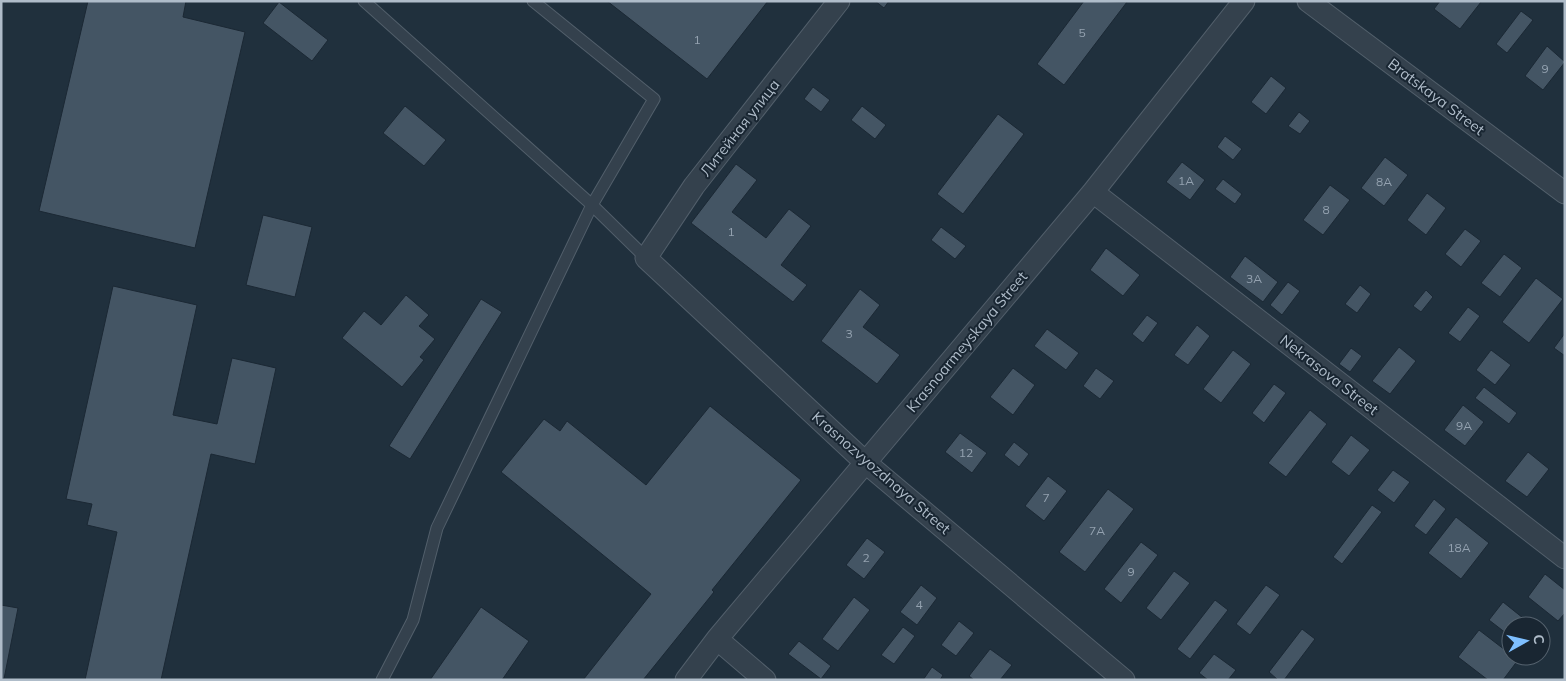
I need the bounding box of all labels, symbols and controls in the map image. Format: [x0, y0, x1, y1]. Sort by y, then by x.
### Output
house number: 5 [1078, 25, 1086, 40]
house number: 1 [693, 32, 701, 47]
street label: Bratskaya Street [1384, 54, 1488, 139]
house number: 9 [1541, 61, 1549, 76]
street label: Литейная улица [696, 75, 784, 180]
house number: 1А [1178, 173, 1194, 188]
house number: 8А [1376, 174, 1392, 189]
house number: 8 [1322, 202, 1330, 217]
house number: 1 [727, 224, 735, 239]
street label: Krasnoarmeyskaya Street [902, 267, 1031, 416]
house number: 3А [1246, 271, 1262, 286]
house number: 3 [845, 326, 853, 341]
street label: Nekrasova Street [1276, 330, 1382, 419]
street label: Krasnozvyozdnaya Street [808, 407, 954, 538]
house number: 9А [1456, 418, 1472, 433]
house number: 12 [959, 445, 973, 460]
house number: 7 [1042, 490, 1050, 505]
house number: 7А [1089, 523, 1105, 538]
house number: 18А [1447, 540, 1471, 555]
house number: 2 [862, 550, 870, 565]
house number: 9 [1127, 564, 1135, 579]
house number: 4 [915, 597, 923, 612]
north arrow [1501, 616, 1551, 666]
text: С [1529, 633, 1548, 645]

